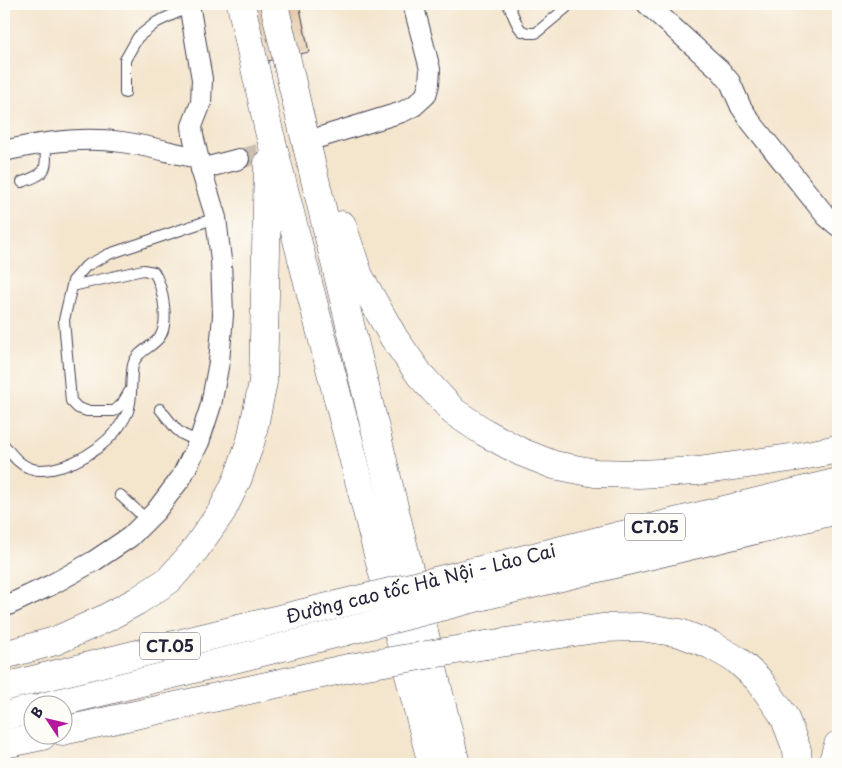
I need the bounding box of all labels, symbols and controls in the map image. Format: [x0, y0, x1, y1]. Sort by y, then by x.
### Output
road number: CT.05 [625, 514, 685, 540]
street label: Đường cao tốc Hà Nội - Lào Cai [283, 536, 558, 629]
road number: CT.05 [140, 632, 200, 659]
north arrow [22, 696, 72, 746]
text: B [26, 702, 48, 722]

